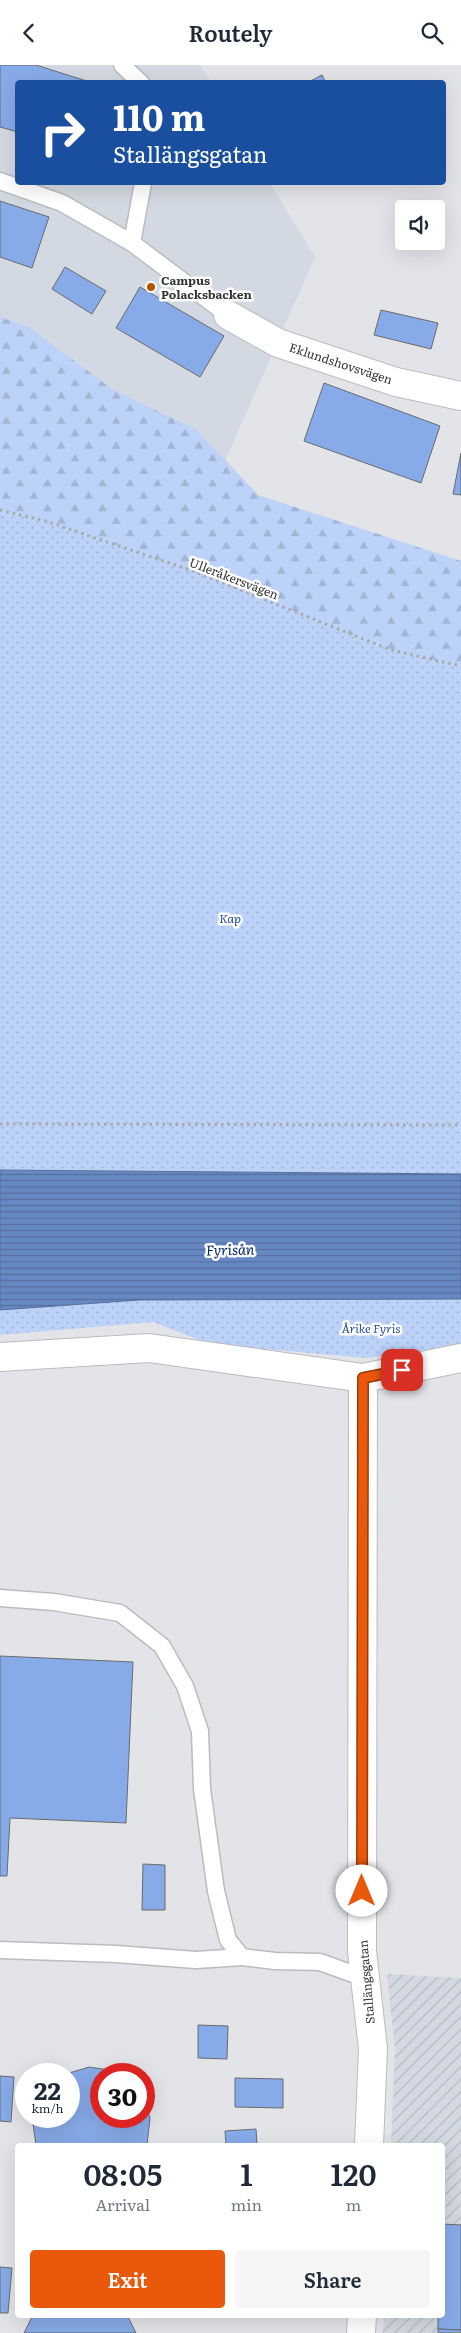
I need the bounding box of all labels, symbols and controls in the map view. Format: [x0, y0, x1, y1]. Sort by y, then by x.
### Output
text: Routely [189, 16, 272, 49]
icon: back [15, 19, 43, 47]
icon: search [418, 19, 446, 47]
text: 110 m [113, 90, 205, 142]
icon: right [30, 100, 95, 165]
text: Stallängsgatan [113, 137, 267, 170]
map controls [395, 200, 445, 250]
button: sound [395, 200, 445, 250]
place label: Campus Polacksbacken [161, 271, 252, 303]
marker: Campus Polacksbacken [145, 281, 157, 293]
street label: Eklundshovsvägen [287, 338, 395, 388]
street label: Ulleråkersvägen [187, 553, 281, 603]
park label: Kap [219, 909, 241, 927]
water label: Fyrisån [206, 1239, 255, 1259]
park label: Årike Fyris [341, 1319, 401, 1337]
pin [381, 1349, 423, 1391]
icon: arrive [388, 1356, 416, 1384]
position arrow [335, 1864, 387, 1916]
street label: Stallängsgatan [353, 1939, 379, 2025]
speed limit sign: 30 [90, 2063, 155, 2128]
text: 22 [34, 2071, 61, 2108]
text: km/h [32, 2099, 63, 2117]
text: 08:05 [83, 2151, 162, 2195]
text: 1 [240, 2151, 253, 2195]
text: 120 [330, 2151, 377, 2195]
text: Arrival [96, 2192, 150, 2216]
text: min [231, 2192, 262, 2216]
text: m [346, 2192, 361, 2216]
button: Exit [30, 2250, 225, 2308]
button: Share [235, 2250, 430, 2308]

